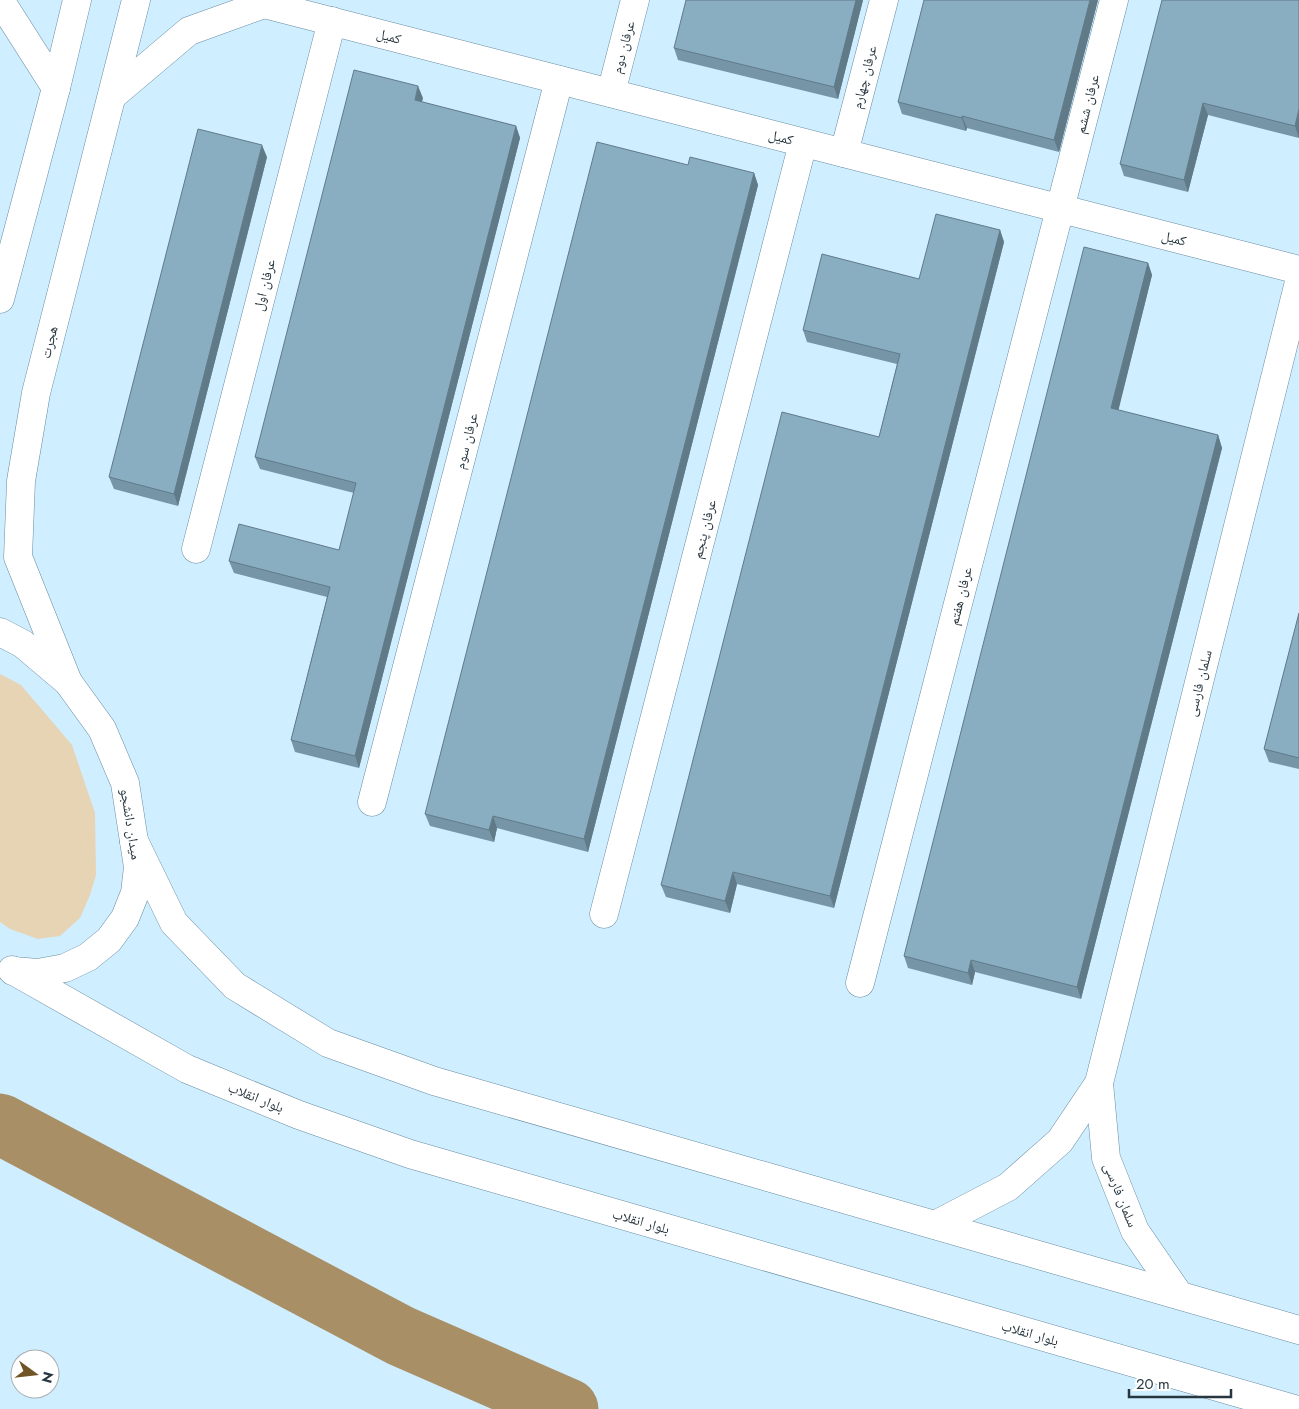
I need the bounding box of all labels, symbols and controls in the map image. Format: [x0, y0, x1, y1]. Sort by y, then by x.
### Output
street label: عرفان دوم [606, 18, 640, 76]
street label: کمیل [374, 23, 404, 49]
street label: عرفان چهارم [846, 43, 882, 111]
street label: عرفان ششم [1070, 72, 1104, 136]
street label: کمیل [766, 124, 796, 150]
street label: کمیل [1159, 225, 1189, 251]
street label: عرفان اول [248, 257, 280, 313]
street label: هجرت [35, 324, 63, 360]
street label: عرفان سوم [449, 411, 483, 471]
street label: عرفان پنجم [687, 497, 721, 561]
street label: عرفان هفتم [943, 565, 977, 627]
street label: سلمان فارسی [1181, 648, 1217, 718]
street label: میدان دانشجو [115, 787, 147, 861]
street label: بلوار انقلاب [225, 1077, 287, 1117]
street label: سلمان فارسی [1099, 1160, 1143, 1230]
street label: بلوار انقلاب [610, 1203, 672, 1239]
street label: بلوار انقلاب [999, 1315, 1061, 1351]
north arrow [10, 1349, 60, 1399]
scale bar [1129, 1366, 1232, 1398]
text: N [36, 1369, 59, 1385]
text: 20 m [1136, 1373, 1170, 1395]

